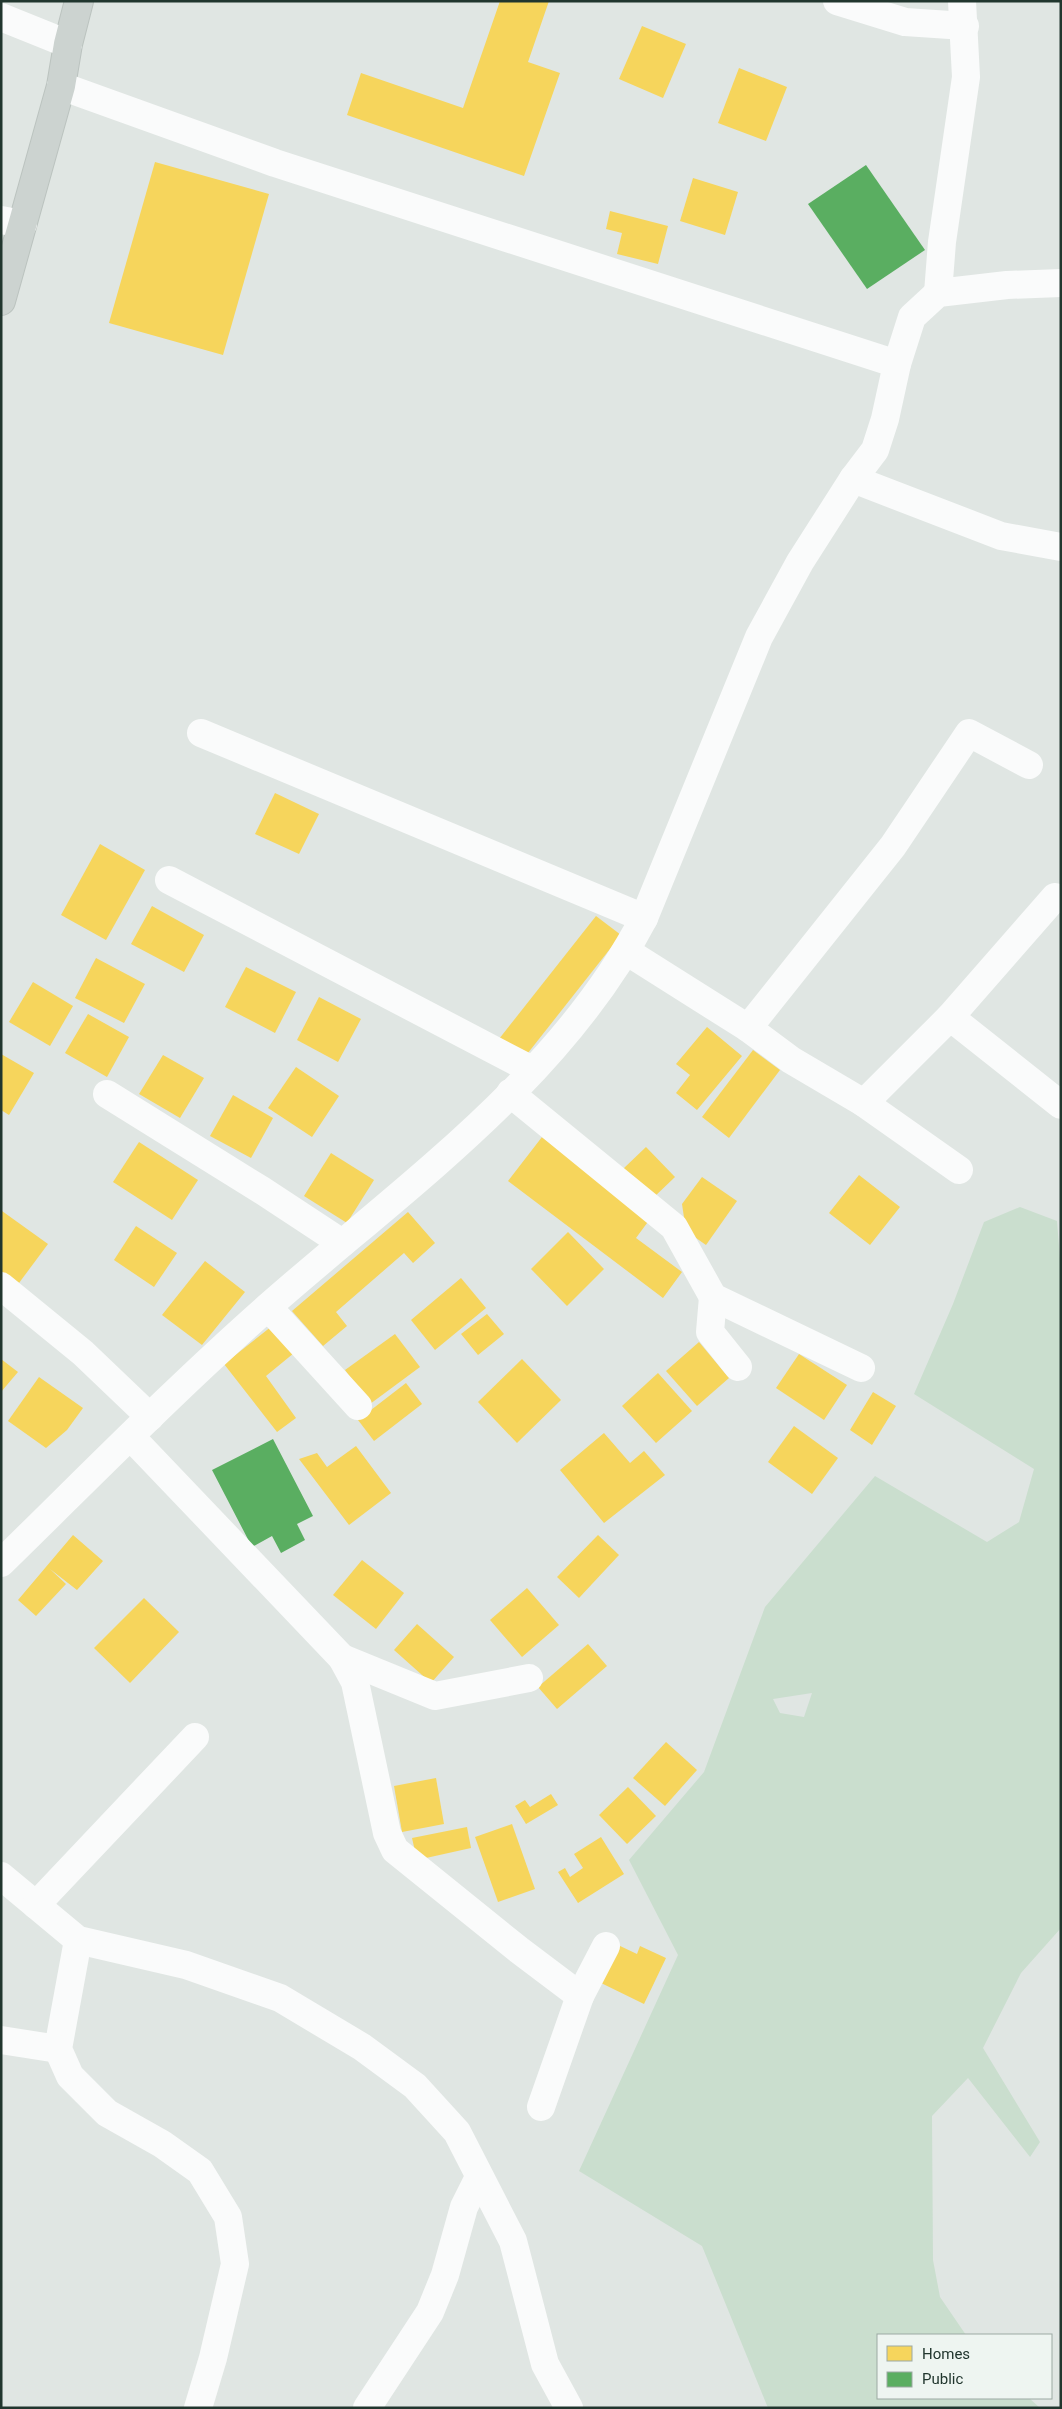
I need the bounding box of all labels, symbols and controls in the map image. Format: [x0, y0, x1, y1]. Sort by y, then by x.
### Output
legend [877, 2334, 1052, 2399]
text: Homes [922, 2345, 970, 2363]
text: Public [922, 2370, 963, 2388]

